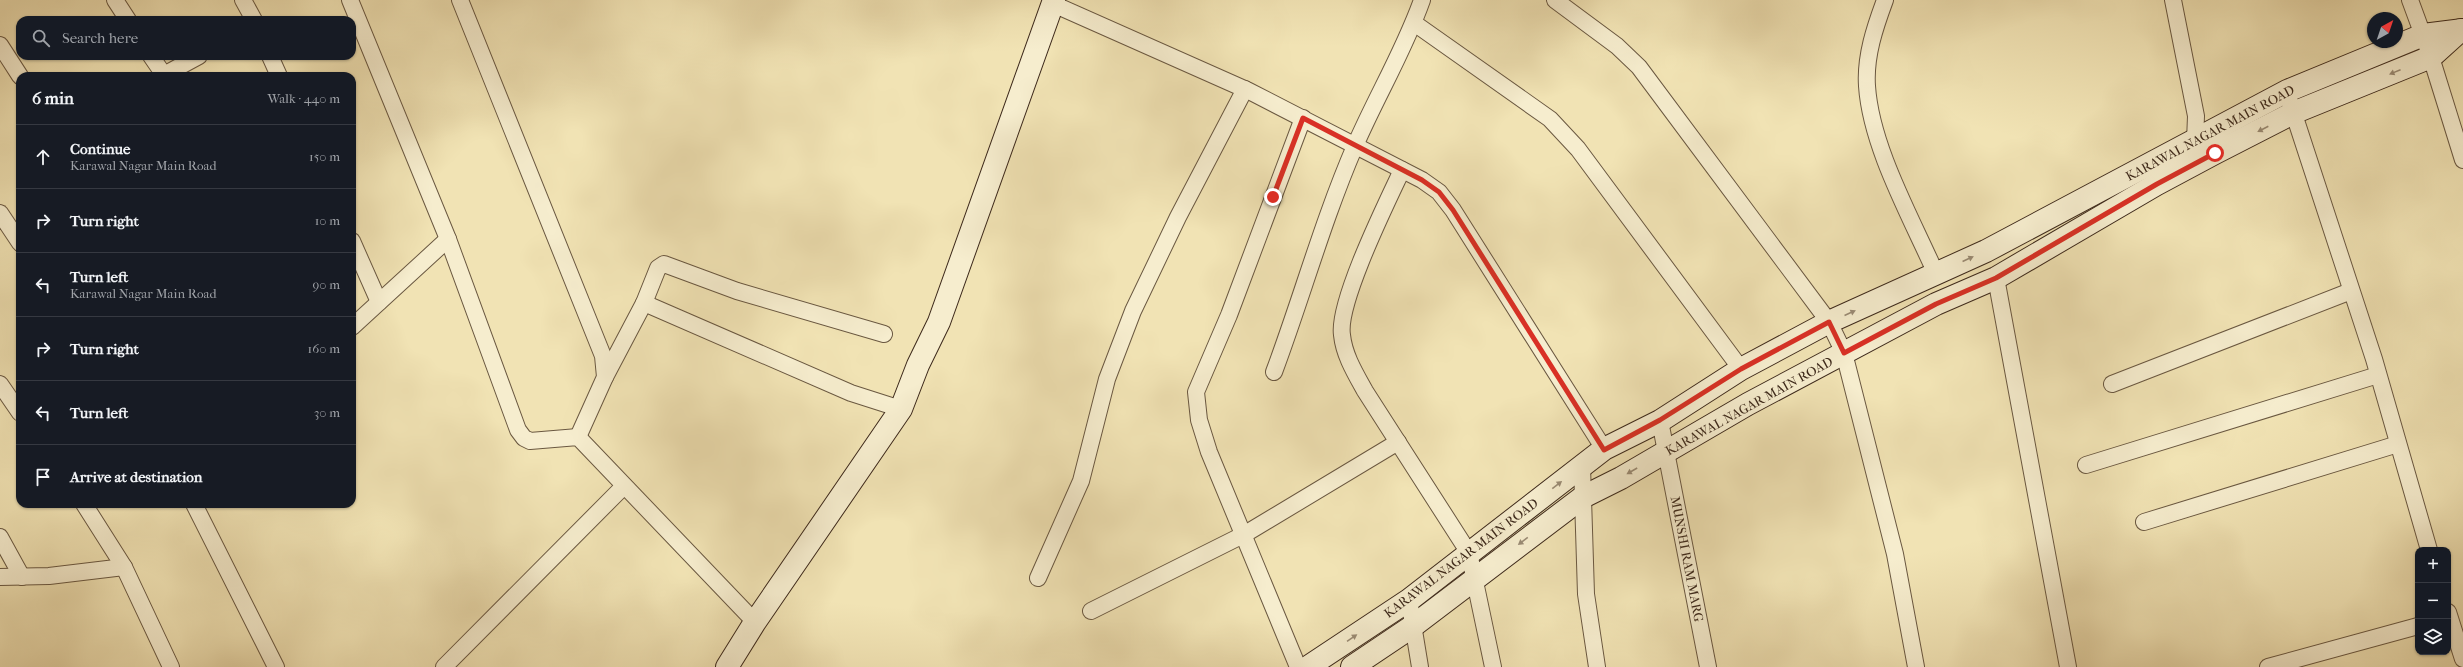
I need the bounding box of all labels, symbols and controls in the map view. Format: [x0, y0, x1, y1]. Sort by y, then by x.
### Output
north arrow [2367, 12, 2403, 48]
search box [16, 16, 356, 60]
icon: search [30, 27, 52, 49]
text: Search here [62, 29, 138, 47]
one-way arrow [2388, 69, 2400, 75]
street label: KARAWAL NAGAR MAIN ROAD [2123, 82, 2297, 184]
text: 6 min [32, 88, 74, 108]
text: Walk · 440 m [267, 91, 340, 106]
one-way arrow [2257, 125, 2268, 132]
text: Continue [70, 140, 130, 158]
route start [2206, 144, 2224, 162]
icon: ahead [32, 146, 54, 168]
text: 150 m [309, 149, 340, 164]
text: Karawal Nagar Main Road [70, 158, 217, 173]
route end [1264, 188, 1282, 206]
icon: right [32, 210, 54, 232]
text: Turn right [70, 212, 139, 230]
text: 10 m [315, 213, 340, 228]
one-way arrow [1962, 256, 1974, 262]
text: Turn left [70, 268, 128, 286]
icon: left [32, 274, 54, 296]
text: 90 m [312, 277, 340, 292]
text: Karawal Nagar Main Road [70, 286, 217, 301]
one-way arrow [1844, 310, 1855, 316]
icon: right [32, 338, 54, 360]
text: Turn right [70, 340, 139, 358]
text: 160 m [308, 341, 340, 356]
street label: KARAWAL NAGAR MAIN ROAD [1663, 354, 1835, 458]
icon: left [32, 402, 54, 424]
text: Turn left [70, 404, 128, 422]
text: 30 m [314, 405, 340, 420]
icon: arrive [32, 466, 54, 488]
text: Arrive at destination [70, 468, 202, 486]
one-way arrow [1626, 468, 1638, 475]
one-way arrow [1552, 481, 1563, 489]
street label: KARAWAL NAGAR MAIN ROAD [1381, 495, 1541, 621]
street label: MUNSHI RAM MARG [1667, 495, 1707, 623]
one-way arrow [1517, 537, 1528, 546]
map controls [2415, 547, 2451, 655]
button: + [2415, 547, 2451, 583]
button: − [2415, 583, 2451, 619]
button: layers [2415, 619, 2451, 655]
one-way arrow [1347, 634, 1357, 642]

